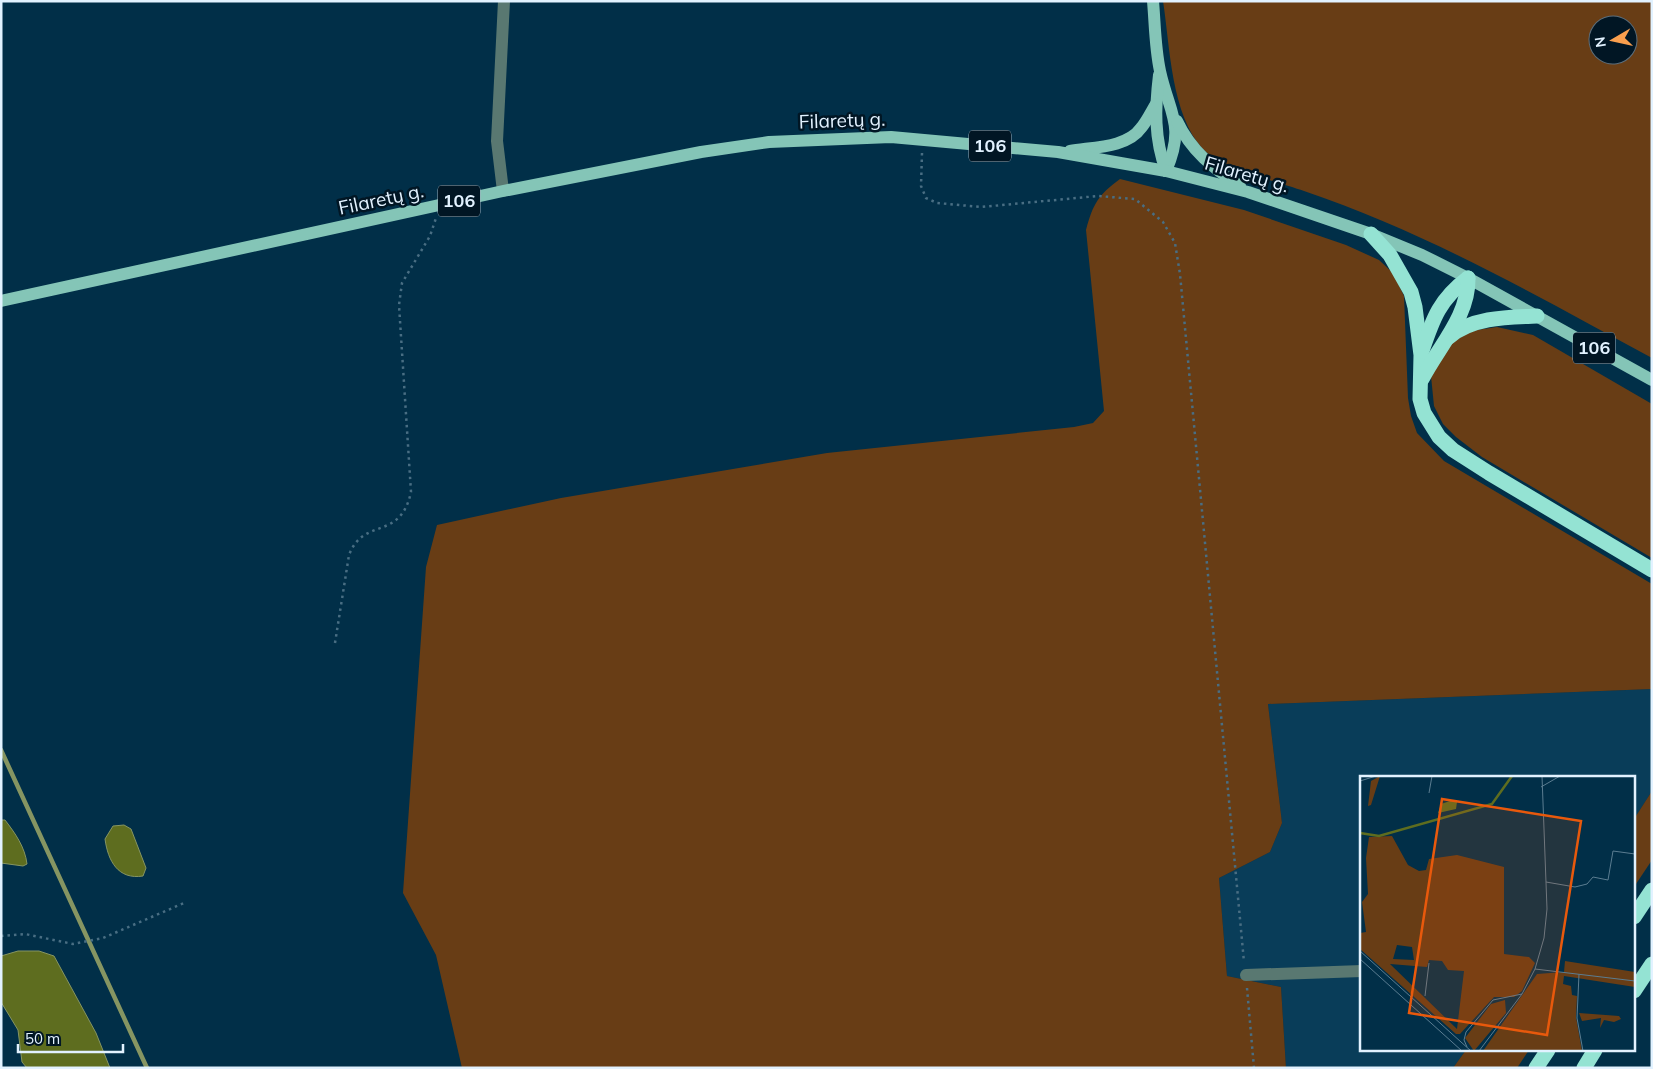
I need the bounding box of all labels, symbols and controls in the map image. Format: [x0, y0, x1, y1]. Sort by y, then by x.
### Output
north arrow [1588, 15, 1638, 65]
text: N [1590, 35, 1610, 49]
street label: Filaretų g. [798, 106, 886, 134]
road number: 106 [969, 130, 1011, 162]
street label: Filaretų g. [1202, 151, 1292, 197]
street label: Filaretų g. [336, 178, 426, 220]
road number: 106 [438, 186, 480, 217]
road number: 106 [1573, 332, 1615, 363]
inset map [1360, 776, 1636, 1052]
scale bar [18, 1022, 122, 1054]
text: 50 m [25, 1029, 60, 1048]

